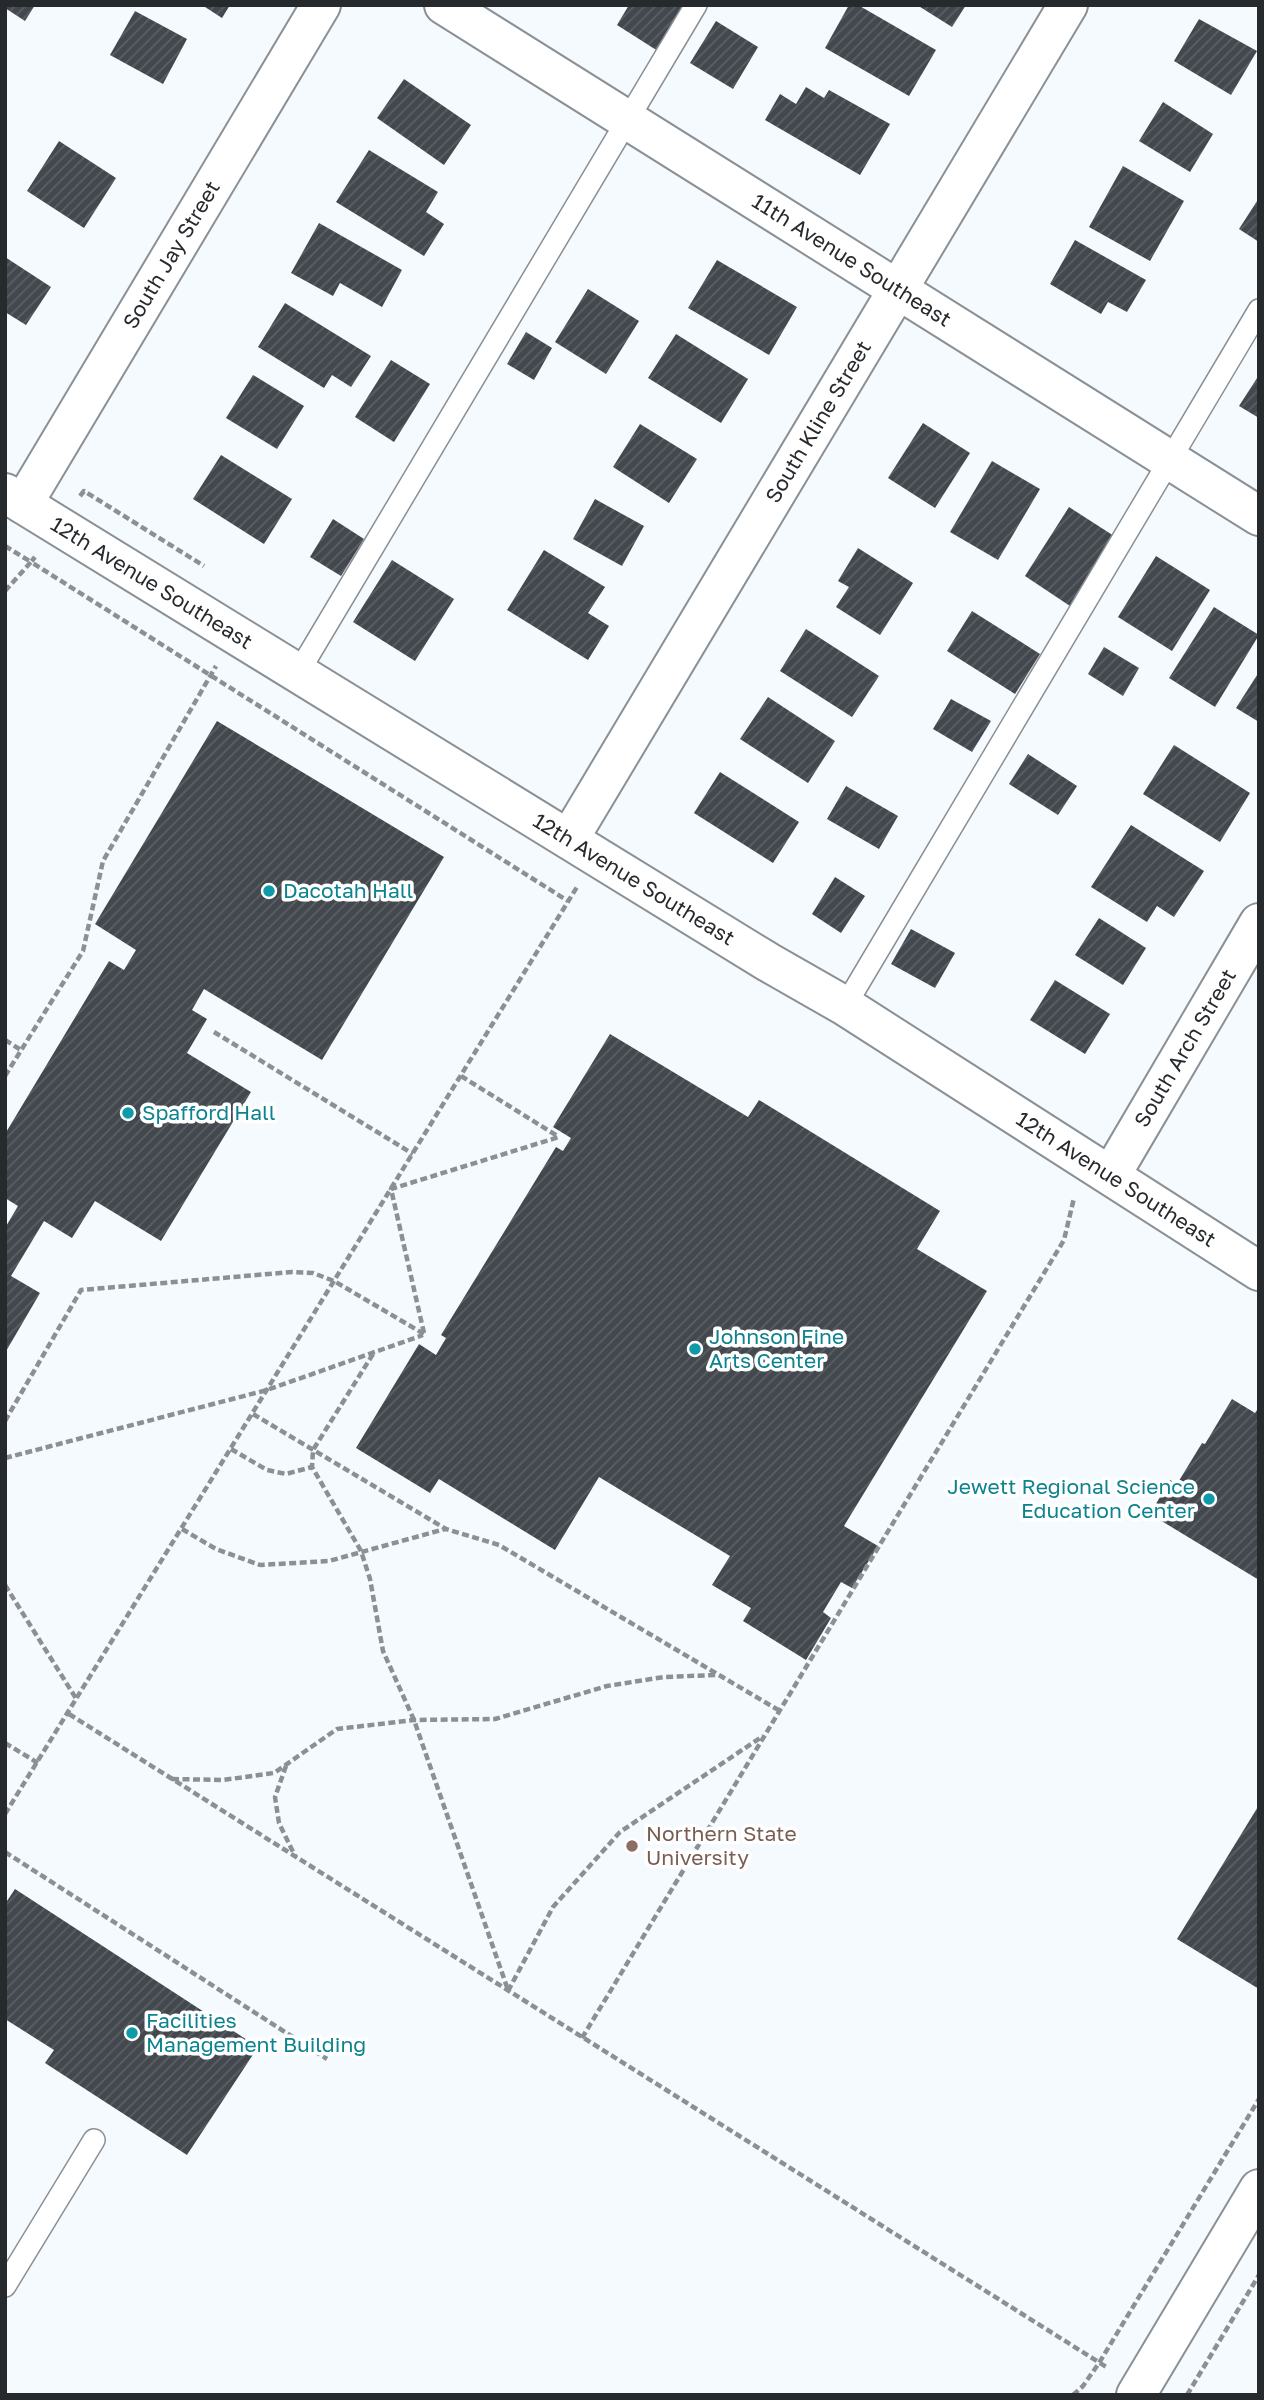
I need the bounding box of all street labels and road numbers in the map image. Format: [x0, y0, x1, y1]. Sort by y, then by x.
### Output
street label: South Jay Street [117, 176, 225, 333]
street label: 11th Avenue Southeast [748, 188, 956, 332]
street label: South Kline Street [759, 336, 876, 507]
street label: 12th Avenue Southeast [46, 510, 258, 654]
street label: 12th Avenue Southeast [529, 807, 740, 950]
street label: South Arch Street [1128, 964, 1241, 1132]
street label: 12th Avenue Southeast [1012, 1105, 1221, 1252]

